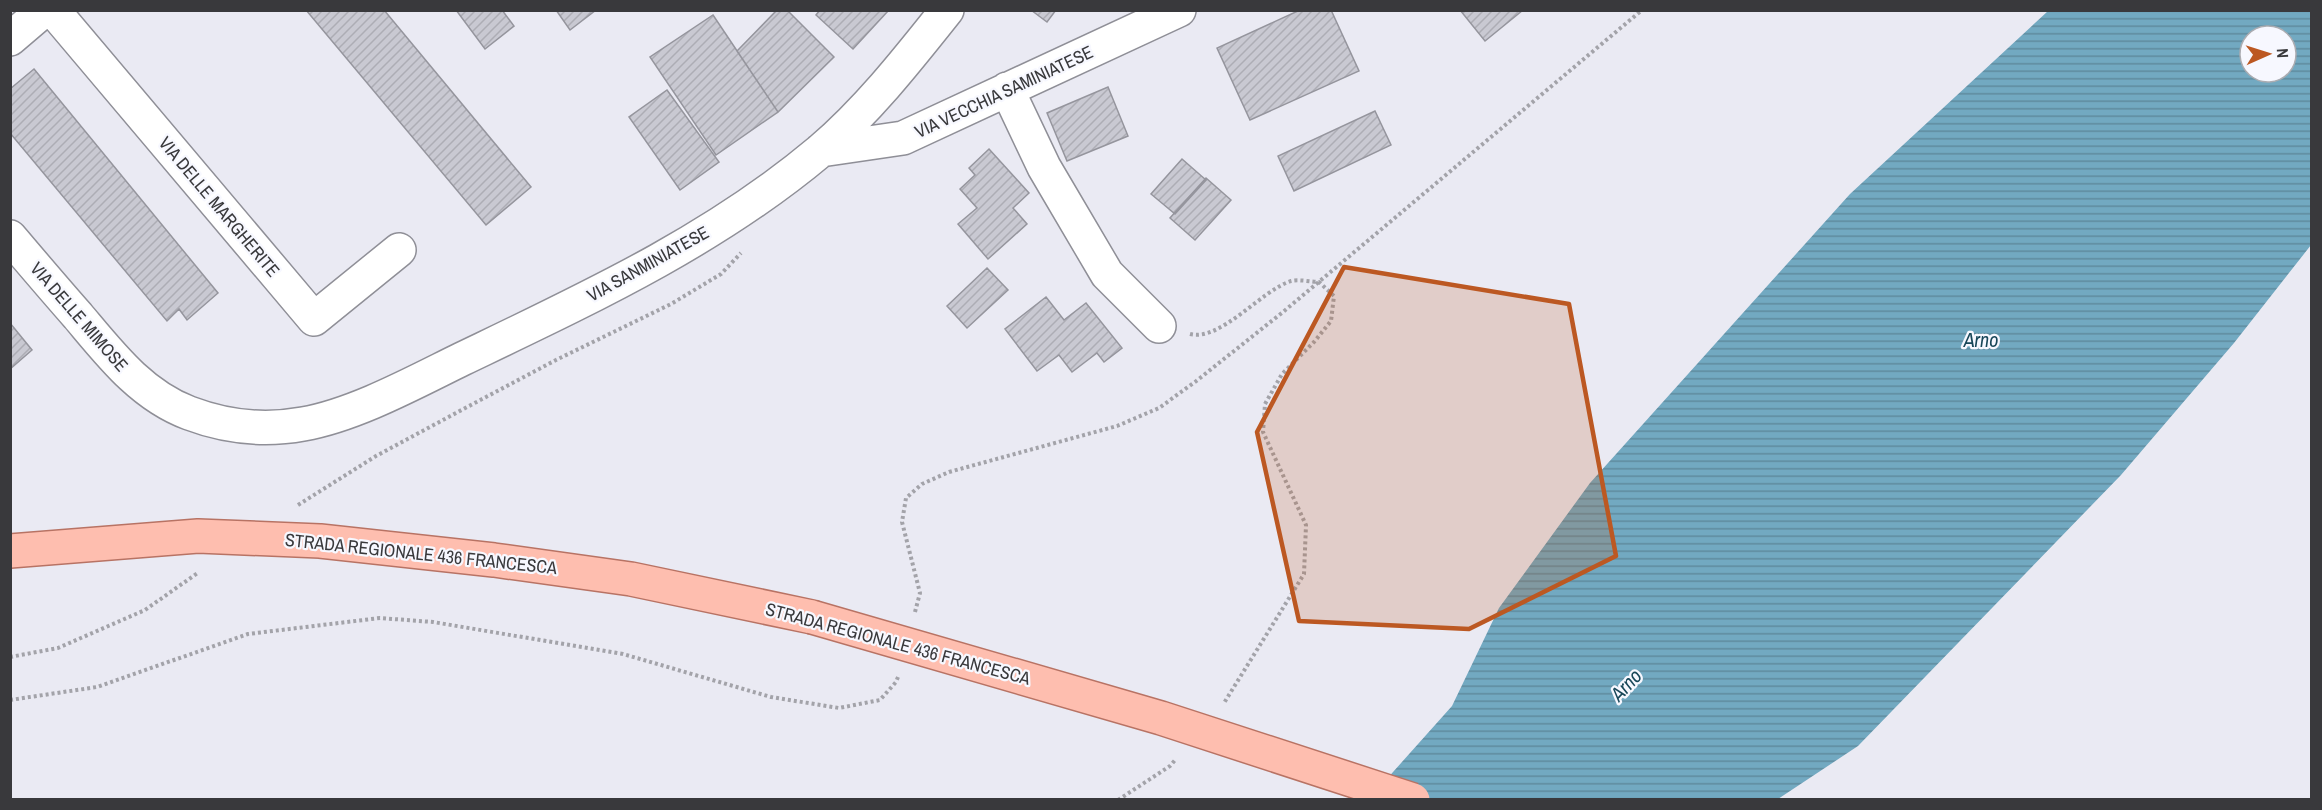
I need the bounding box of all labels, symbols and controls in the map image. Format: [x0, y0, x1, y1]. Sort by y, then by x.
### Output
north arrow [2238, 24, 2298, 84]
street label: VIA VECCHIA SAMINIATESE [911, 39, 1097, 144]
text: N [2272, 48, 2294, 59]
street label: VIA DELLE MARGHERITE [153, 131, 286, 282]
street label: VIA SANMINIATESE [582, 220, 713, 307]
street label: VIA DELLE MIMOSE [25, 256, 134, 377]
water label: Arno [1963, 326, 1998, 353]
street label: STRADA REGIONALE 436 FRANCESCA [284, 527, 558, 580]
street label: STRADA REGIONALE 436 FRANCESCA [763, 596, 1033, 691]
water label: Arno [1603, 663, 1647, 707]

